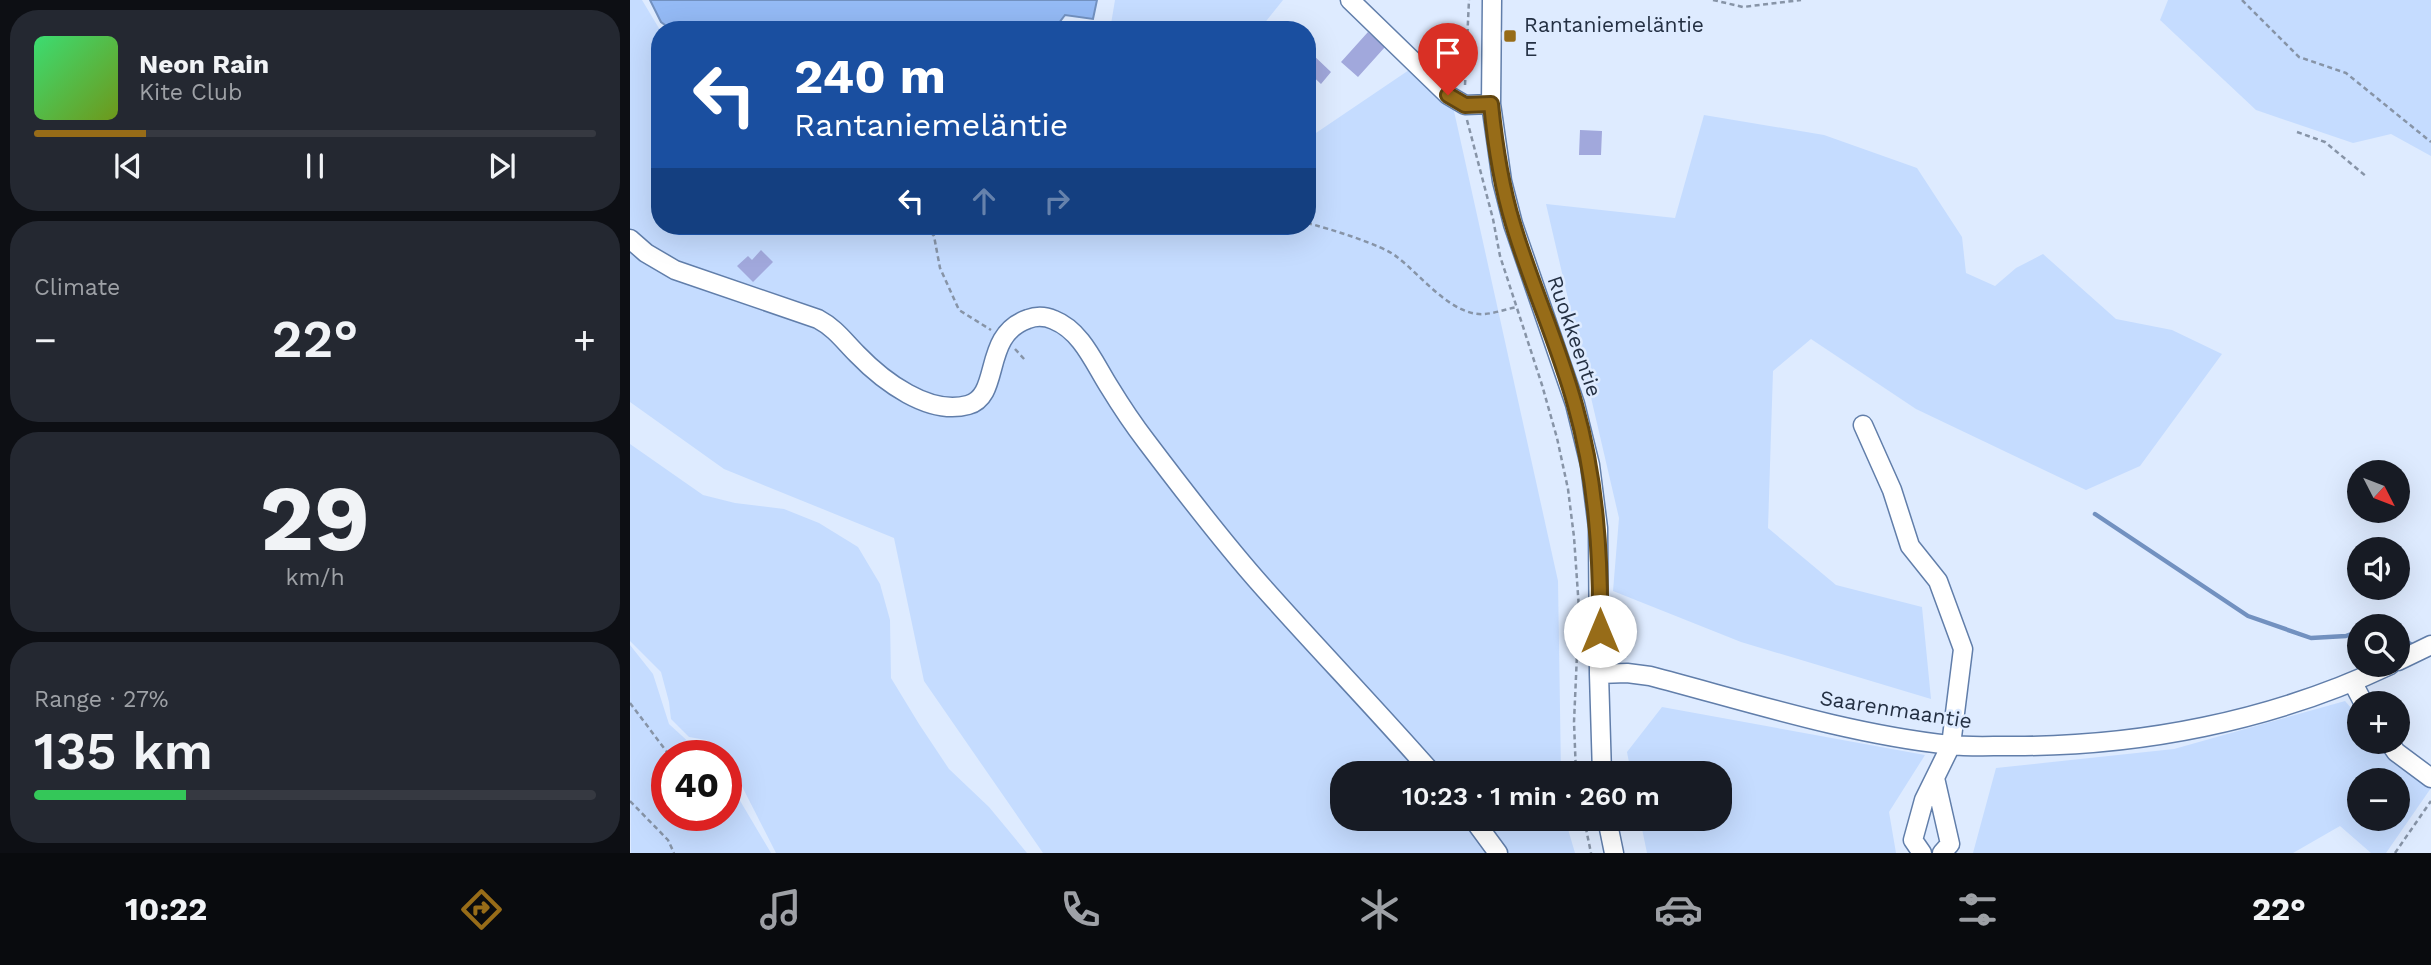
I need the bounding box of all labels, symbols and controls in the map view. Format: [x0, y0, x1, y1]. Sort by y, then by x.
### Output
place label: Rantaniemeläntie E [1524, 12, 1704, 61]
pin [1418, 23, 1478, 95]
marker: Rantaniemeläntie E [1502, 28, 1518, 44]
icon: arrive [1429, 34, 1467, 72]
text: 240 m [794, 47, 946, 105]
text: Neon Rain [139, 49, 269, 79]
icon: left [679, 49, 770, 140]
text: Kite Club [139, 79, 242, 106]
text: Rantaniemeläntie [794, 106, 1068, 144]
icon: previous [109, 147, 147, 185]
icon: pause [296, 147, 334, 185]
icon: next [483, 147, 521, 185]
icon: left [892, 182, 930, 220]
icon: ahead [965, 182, 1003, 220]
icon: right [1038, 182, 1076, 220]
street label: Ruokkeentie [1543, 272, 1607, 400]
text: Climate [34, 274, 120, 301]
text: 22° [272, 309, 358, 370]
text: − [34, 318, 57, 362]
text: + [573, 318, 596, 362]
north arrow [2347, 460, 2410, 523]
map controls [2347, 460, 2410, 831]
text: 29 [260, 465, 370, 572]
button: sound [2347, 537, 2410, 600]
text: km/h [285, 564, 345, 591]
position arrow [1563, 594, 1637, 668]
button: search [2347, 614, 2410, 677]
street label: Saarenmaantie [1818, 685, 1974, 733]
text: Range · 27% [34, 686, 168, 713]
button: + [2347, 691, 2410, 754]
text: 135 km [34, 721, 213, 782]
speed limit sign: 40 [651, 740, 742, 831]
button: − [2347, 768, 2410, 831]
text: 10:23 · 1 min · 260 m [1402, 781, 1660, 811]
icon: directions [457, 885, 506, 934]
icon: music [756, 885, 805, 934]
icon: phone [1056, 885, 1105, 934]
icon: climate [1355, 885, 1404, 934]
icon: car [1654, 885, 1703, 934]
icon: filters [1953, 885, 2002, 934]
text: 10:22 [125, 890, 207, 928]
text: 22° [2252, 890, 2306, 928]

